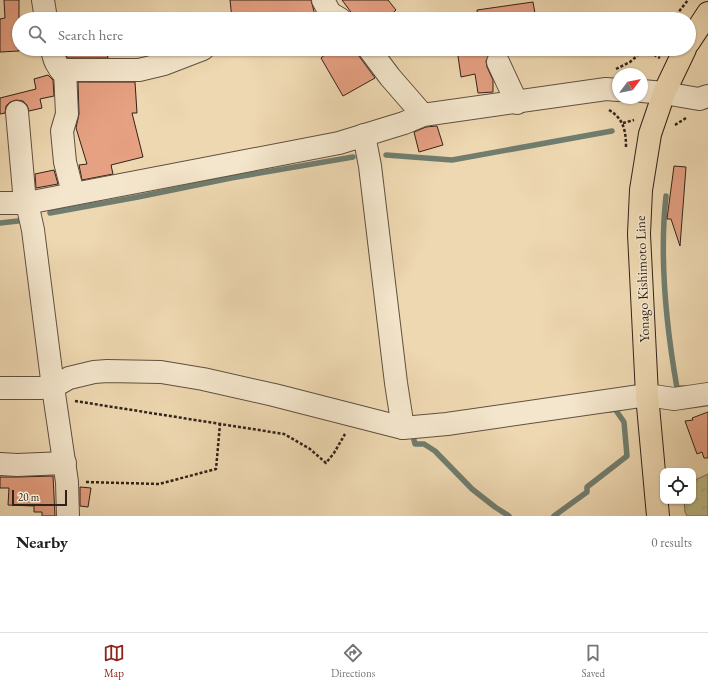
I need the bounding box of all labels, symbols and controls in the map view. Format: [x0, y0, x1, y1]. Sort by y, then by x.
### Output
search box [12, 12, 696, 56]
icon: search [26, 23, 48, 45]
text: Search here [58, 25, 123, 44]
north arrow [612, 68, 648, 104]
street label: Yonago Kishimoto Line [631, 215, 653, 343]
map controls [660, 468, 696, 504]
button: locate [660, 468, 696, 504]
scale bar [12, 488, 67, 507]
text: 20 m [18, 490, 39, 504]
text: Nearby [16, 531, 68, 553]
text: 0 results [651, 534, 692, 551]
tab: Map [103, 642, 125, 680]
tab: Directions [331, 642, 375, 680]
tab: Saved [581, 642, 605, 680]

